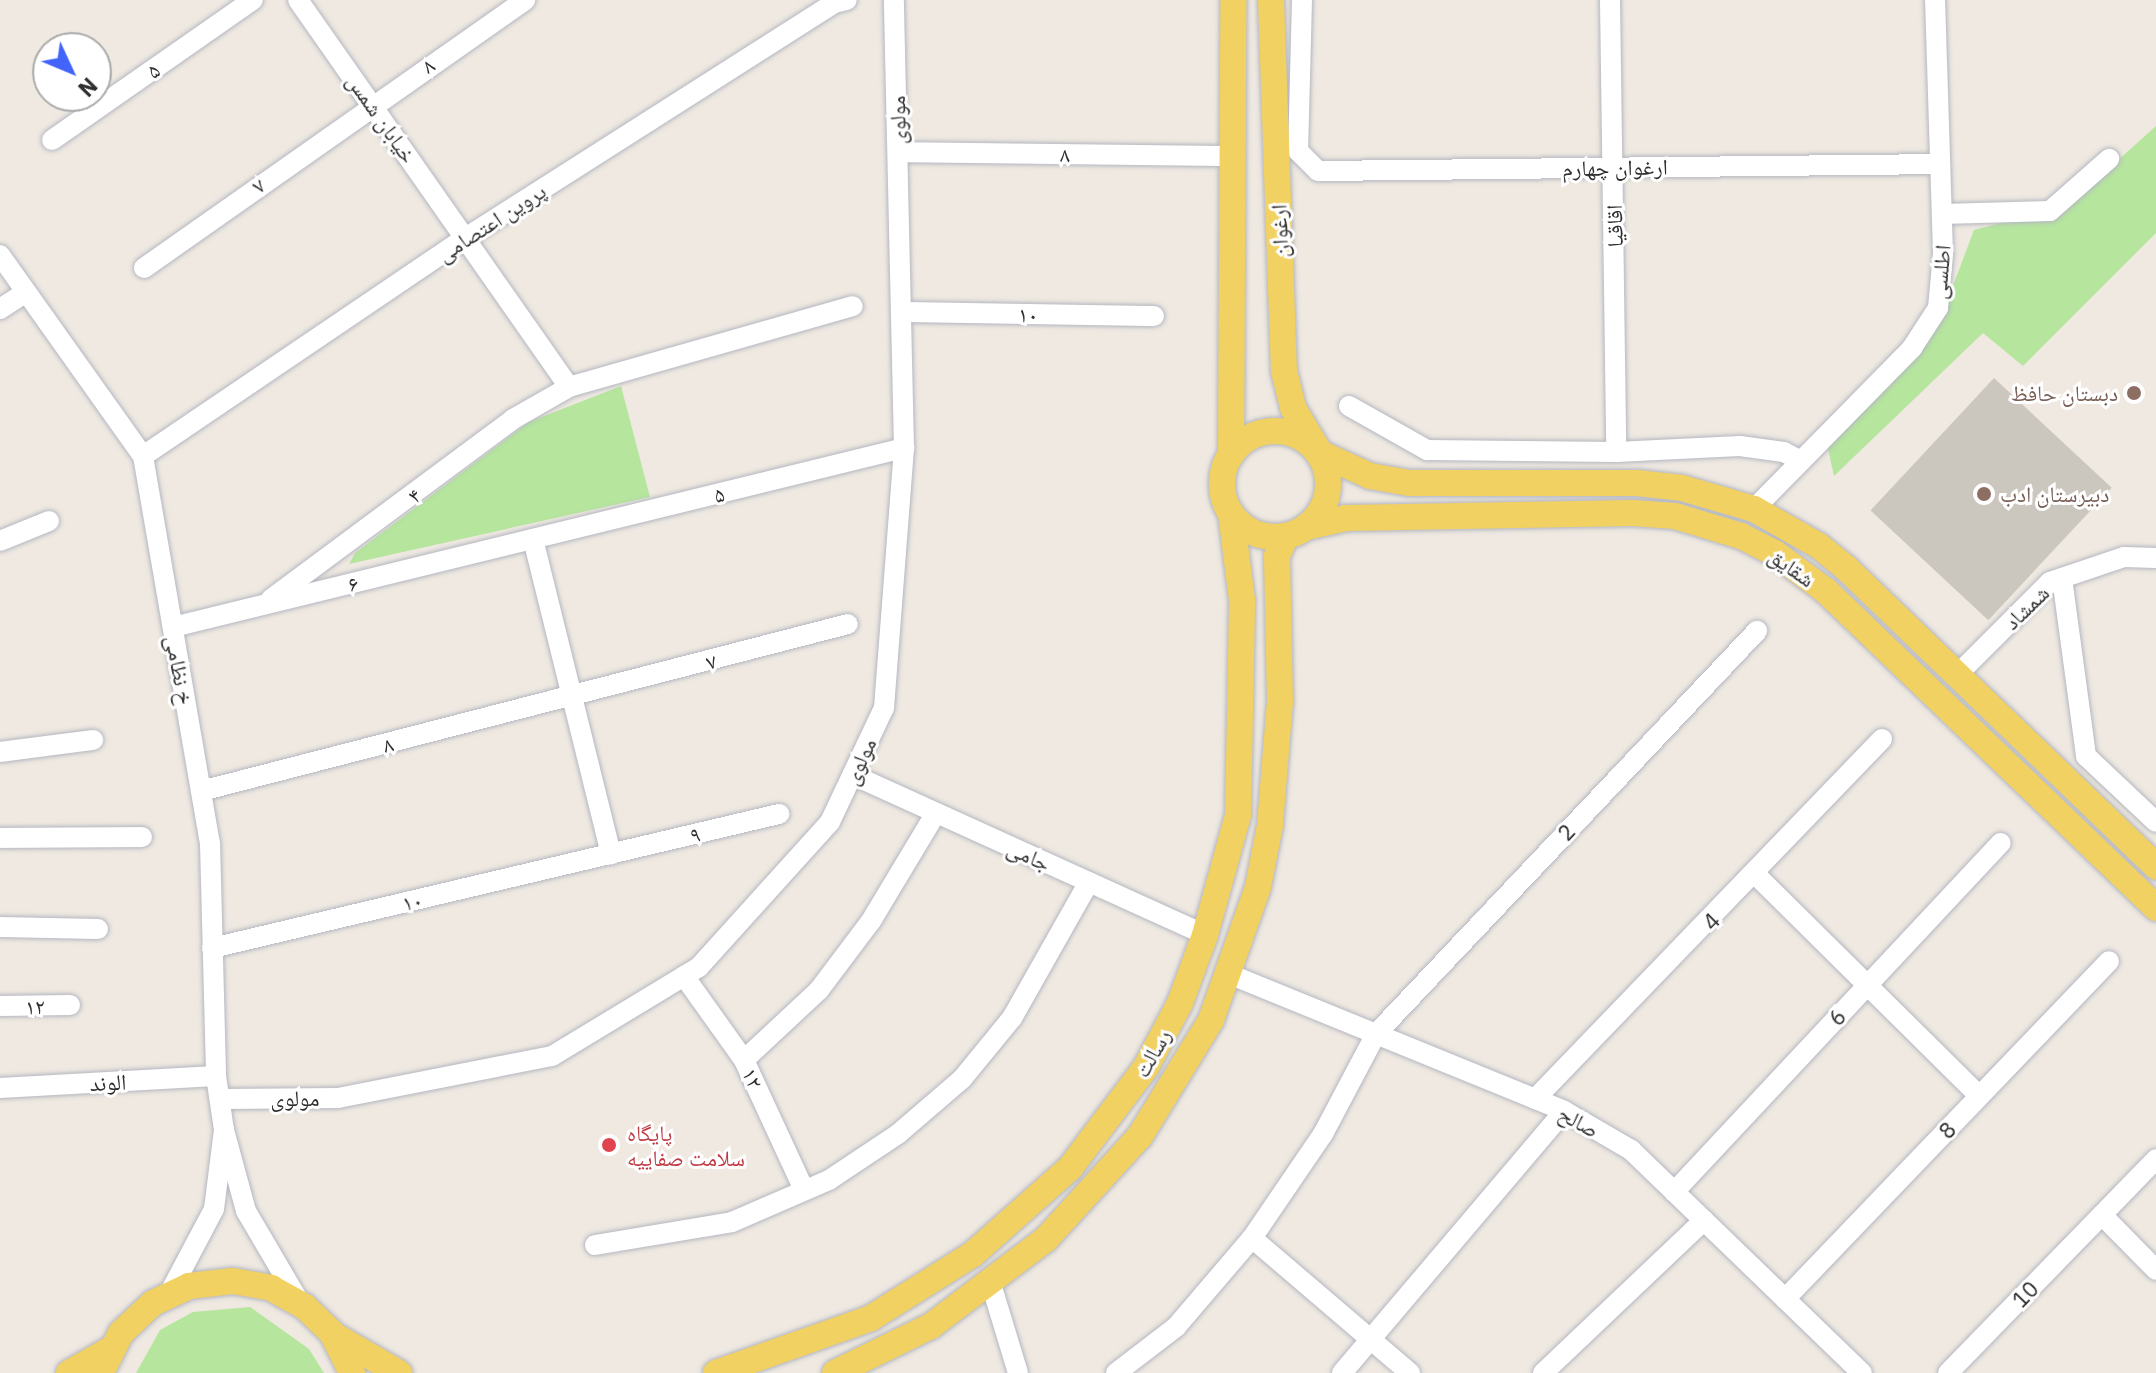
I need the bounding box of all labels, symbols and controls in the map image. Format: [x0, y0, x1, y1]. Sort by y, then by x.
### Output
north arrow [32, 32, 112, 112]
street label: ۸ [417, 51, 439, 79]
street label: ۵ [141, 56, 165, 84]
street label: خیابان شمس [342, 68, 422, 168]
text: N [72, 72, 104, 103]
street label: مولوی [883, 95, 911, 145]
street label: ۸ [1060, 141, 1070, 167]
street label: ارغوان چهارم [1562, 153, 1668, 181]
street label: ۷ [246, 171, 270, 199]
street label: پروین اعتصامی [432, 177, 550, 267]
street label: ارغوان [1265, 204, 1293, 258]
street label: اقاقیا [1600, 204, 1628, 248]
street label: اطلسی [1924, 244, 1956, 300]
street label: ۱۰ [1018, 301, 1038, 327]
place label: دبستان حافظ [2011, 380, 2118, 406]
marker: دبستان حافظ [2125, 384, 2143, 402]
street label: ۵ [711, 480, 727, 508]
place label: دبیرستان ادب [2000, 481, 2109, 507]
street label: ۴ [402, 482, 426, 508]
marker: دبیرستان ادب [1975, 485, 1993, 503]
street label: شقایق [1764, 542, 1820, 592]
street label: ۶ [345, 569, 361, 597]
street label: شمشاد [1998, 579, 2054, 635]
street label: خ نظامی [161, 633, 199, 707]
street label: ۷ [703, 647, 719, 675]
street label: ۸ [380, 730, 396, 758]
street label: مولوی [837, 733, 881, 789]
street label: 2 [1552, 818, 1580, 846]
street label: ۹ [687, 820, 703, 848]
street label: جامی [1003, 834, 1055, 876]
street label: ۱۰ [399, 886, 425, 916]
street label: 4 [1697, 907, 1725, 935]
street label: ۱۲ [25, 992, 45, 1020]
street label: 6 [1823, 1003, 1851, 1031]
street label: رسالت [1128, 1024, 1176, 1082]
street label: ۱۲ [737, 1063, 769, 1093]
street label: الوند [89, 1068, 127, 1096]
street label: مولوی [271, 1085, 319, 1111]
street label: صالح [1554, 1099, 1604, 1143]
street label: 8 [1933, 1116, 1961, 1144]
place label: پایگاه سلامت صفاییه [627, 1119, 745, 1170]
marker: پایگاه سلامت صفاییه [598, 1134, 620, 1156]
street label: 10 [2006, 1275, 2044, 1313]

